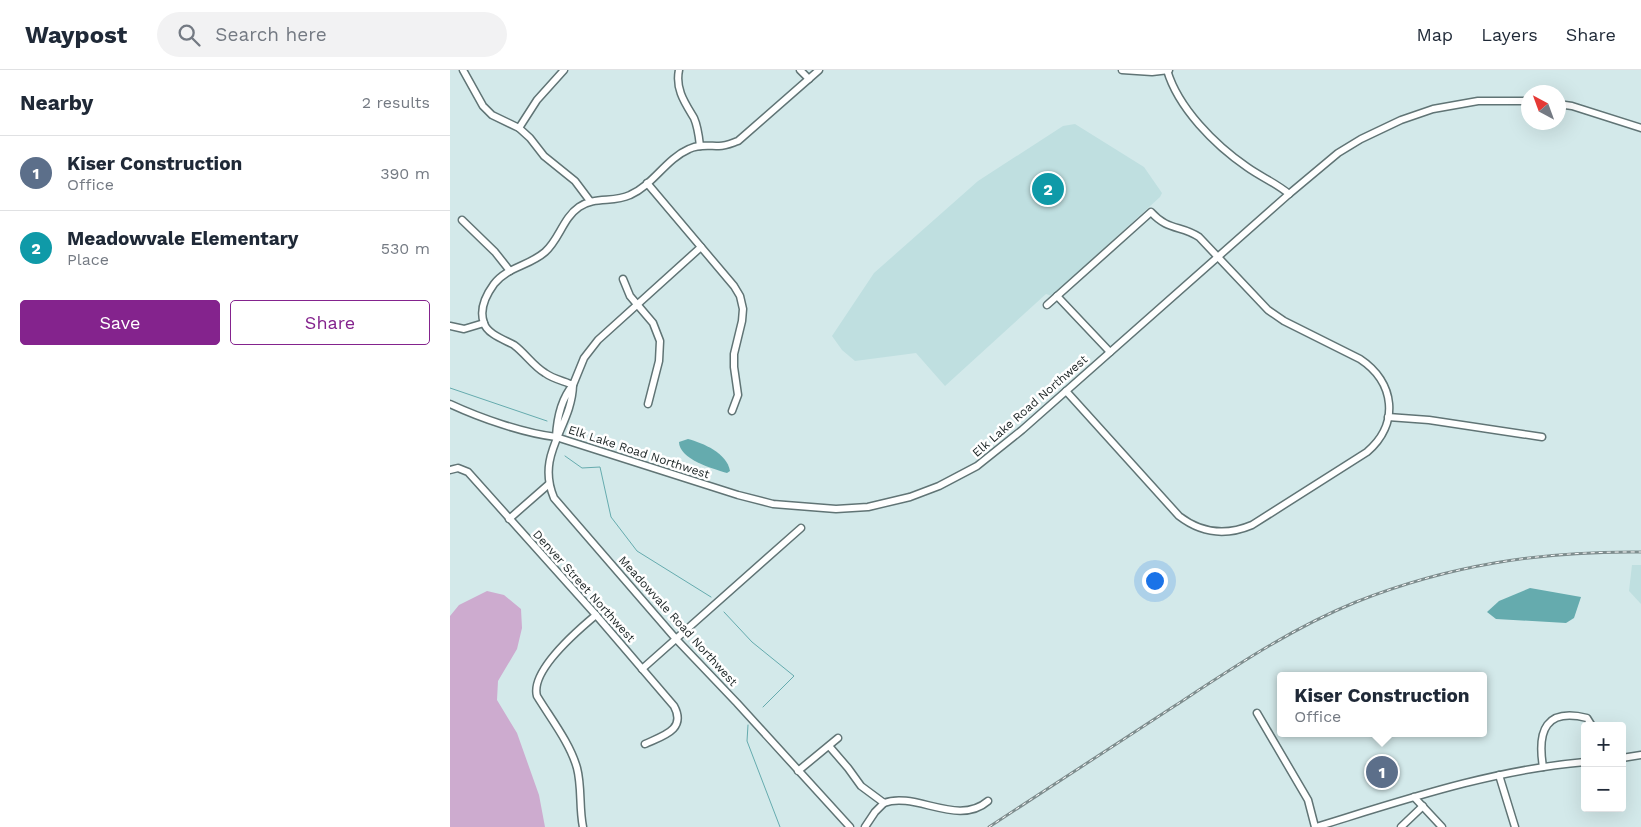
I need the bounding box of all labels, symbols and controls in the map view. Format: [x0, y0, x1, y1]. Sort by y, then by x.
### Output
search box [157, 12, 507, 57]
text: Waypost [25, 21, 127, 49]
icon: search [175, 21, 203, 49]
text: Search here [215, 23, 327, 46]
text: Map [1416, 24, 1453, 45]
text: Layers [1481, 24, 1538, 45]
text: Share [1566, 24, 1616, 45]
north arrow [1521, 85, 1566, 130]
text: Nearby [20, 90, 93, 115]
text: 2 results [362, 93, 430, 112]
text: Kiser Construction [67, 152, 242, 175]
text: 1 [33, 164, 39, 183]
text: 390 m [380, 164, 430, 183]
pin: 2 [1032, 170, 1064, 208]
text: Office [67, 175, 114, 194]
text: Meadowvale Elementary [67, 227, 299, 250]
text: 2 [31, 239, 41, 258]
text: 530 m [381, 239, 430, 258]
text: Place [67, 250, 109, 269]
button: Save [20, 300, 220, 345]
button: Share [230, 300, 430, 345]
street label: Elk Lake Road Northwest [970, 352, 1090, 460]
street label: Elk Lake Road Northwest [567, 422, 711, 482]
street label: Denver Street Northwest [530, 527, 638, 645]
street label: Meadowvale Road Northwest [616, 553, 740, 689]
your location [1142, 568, 1168, 594]
popup [1277, 672, 1487, 737]
text: Kiser Construction [1294, 684, 1470, 707]
text: Office [1294, 707, 1341, 726]
map controls [1581, 722, 1626, 812]
button: + [1581, 722, 1626, 767]
pin: 1 [1366, 753, 1398, 791]
button: − [1581, 767, 1626, 812]

